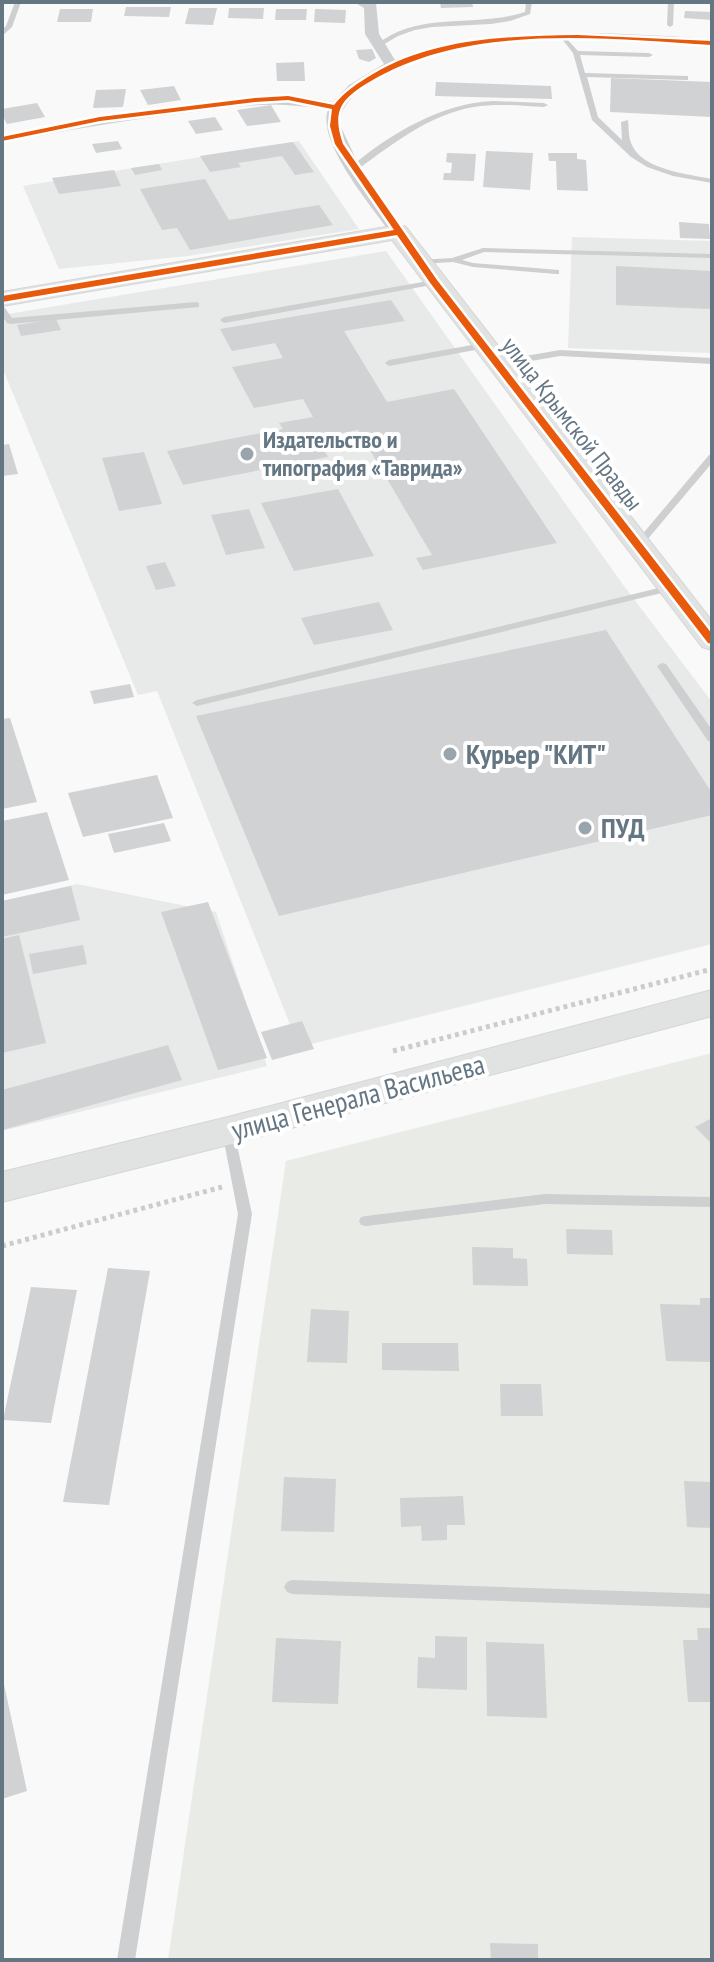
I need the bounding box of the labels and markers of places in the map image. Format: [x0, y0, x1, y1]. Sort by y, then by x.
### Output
place label: Издательство и типография «Таврида» [263, 424, 463, 483]
marker: Издательство и типография «Таврида» [238, 445, 256, 463]
place label: Курьер "КИТ" [466, 735, 606, 772]
marker: Курьер "КИТ" [441, 745, 459, 763]
place label: ПУД [601, 809, 645, 846]
marker: ПУД [576, 819, 594, 837]

